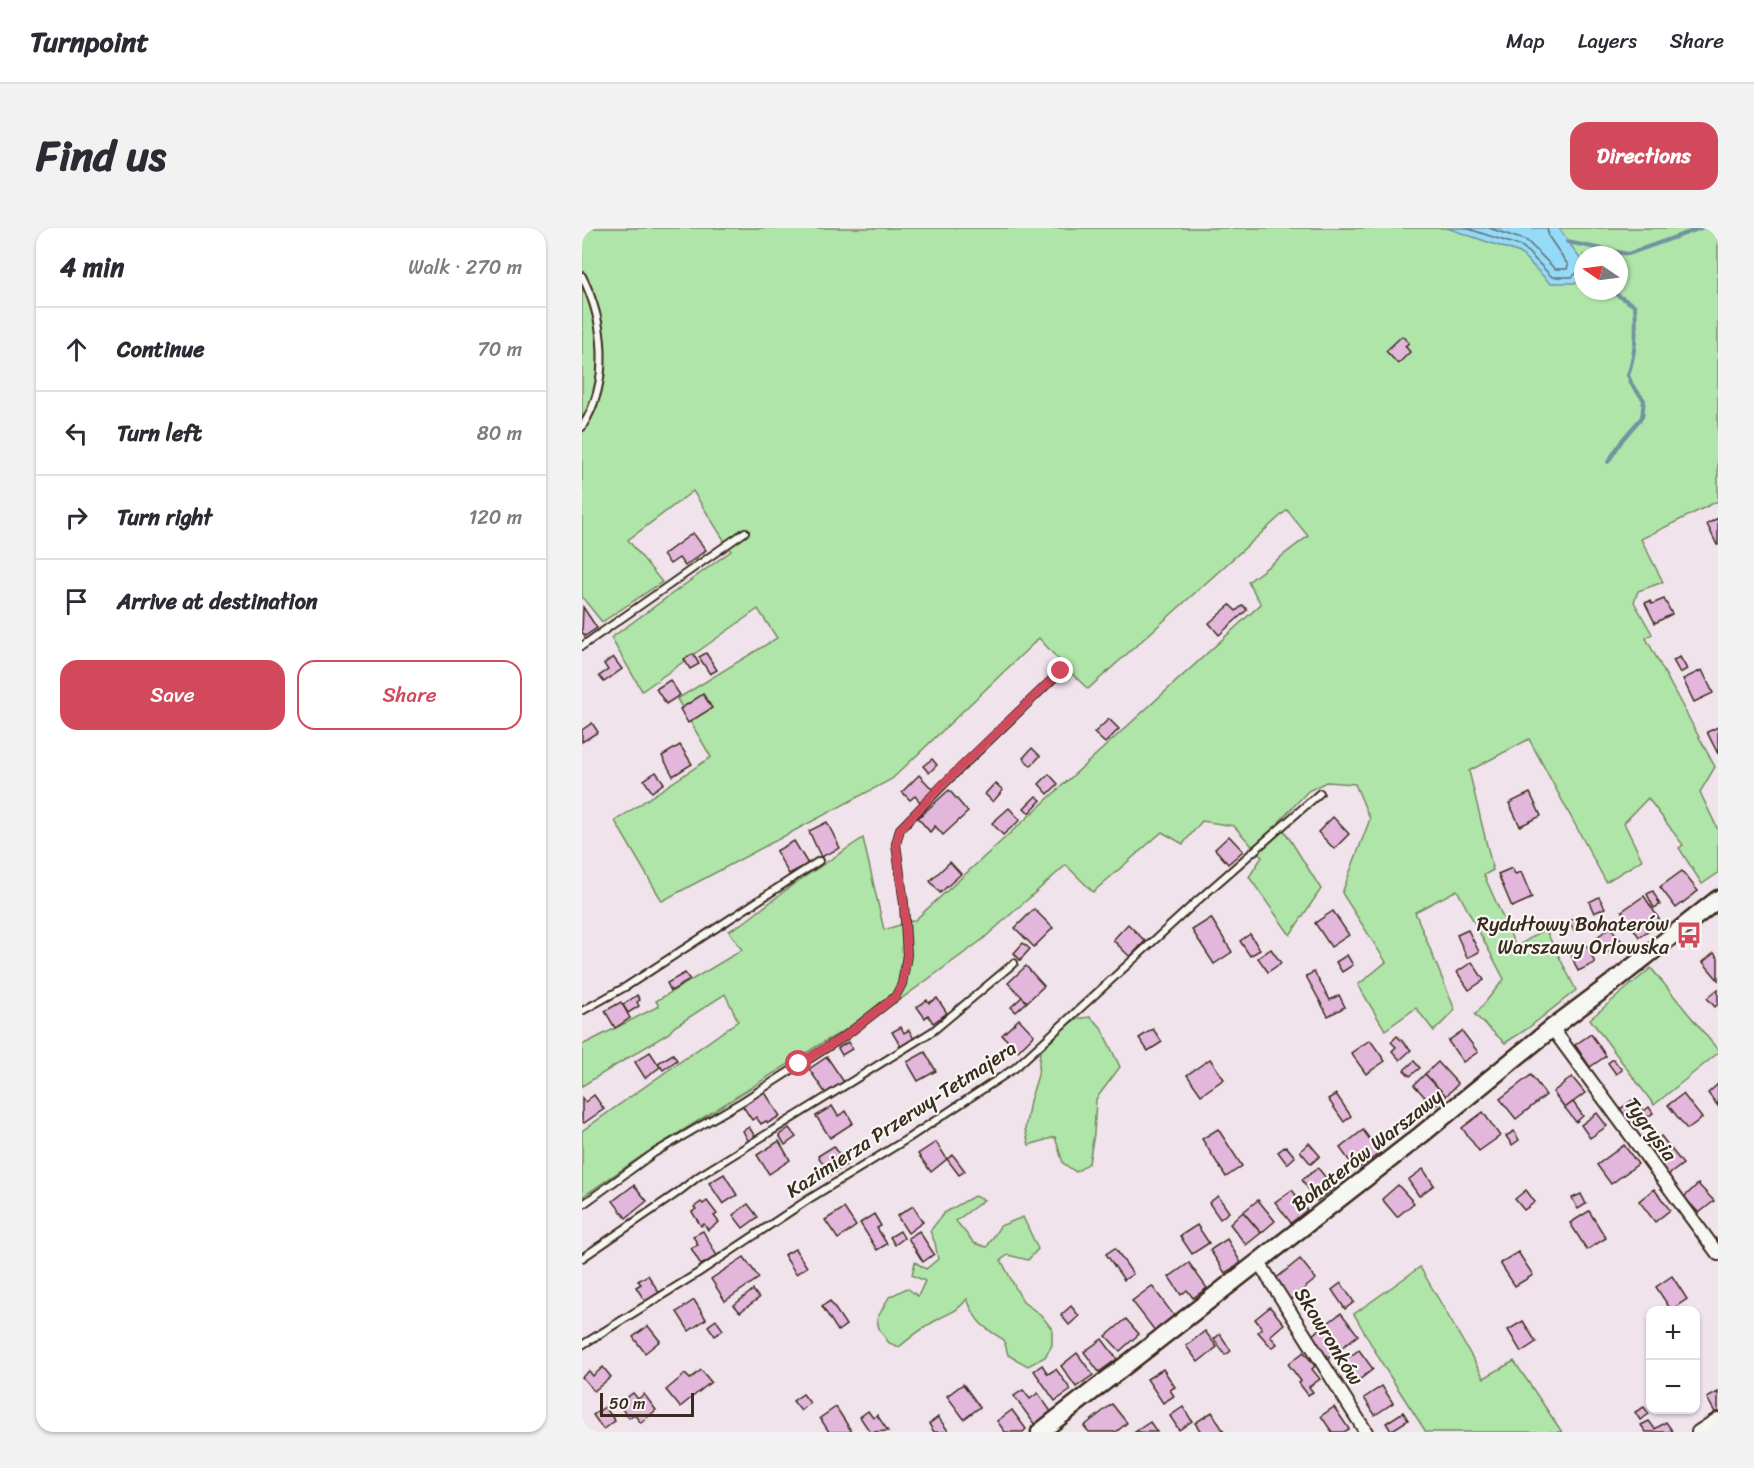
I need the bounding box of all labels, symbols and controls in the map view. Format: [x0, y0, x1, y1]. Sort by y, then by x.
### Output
text: Turnpoint [30, 17, 149, 66]
text: Map [1506, 22, 1545, 60]
text: Layers [1578, 22, 1637, 60]
text: Share [1670, 22, 1724, 60]
text: Find us [36, 119, 166, 193]
button: Directions [1570, 122, 1718, 190]
text: 4 min [60, 244, 124, 290]
north arrow [1574, 246, 1628, 300]
text: Walk · 270 m [408, 250, 522, 285]
text: Continue [117, 330, 205, 369]
text: 70 m [477, 332, 522, 367]
icon: ahead [60, 333, 93, 366]
text: Turn left [117, 414, 202, 453]
text: 80 m [477, 416, 522, 451]
icon: left [60, 417, 93, 450]
text: Turn right [117, 498, 212, 537]
text: 120 m [469, 500, 522, 535]
icon: right [60, 501, 93, 534]
text: Arrive at destination [117, 582, 318, 621]
icon: arrive [60, 585, 93, 618]
route end [1047, 657, 1073, 683]
button: Save [60, 660, 285, 730]
button: Share [297, 660, 522, 730]
place label: Rydułtowy Bohaterów Warszawy Orlowska [1477, 907, 1670, 965]
bus stop icon: Rydułtowy Bohaterów Warszawy Orlowska [1674, 920, 1704, 950]
street label: Kazimierza Przerwy-Tetmajera [779, 1031, 1024, 1208]
route start [785, 1050, 811, 1076]
street label: Bohaterów Warszawy [1284, 1079, 1451, 1221]
street label: Tygrysia [1615, 1089, 1687, 1170]
street label: Skowronków [1284, 1280, 1373, 1393]
map controls [1646, 1306, 1700, 1414]
button: + [1646, 1306, 1700, 1360]
button: − [1646, 1360, 1700, 1414]
text: 50 m [609, 1389, 645, 1418]
scale bar [600, 1390, 694, 1418]

